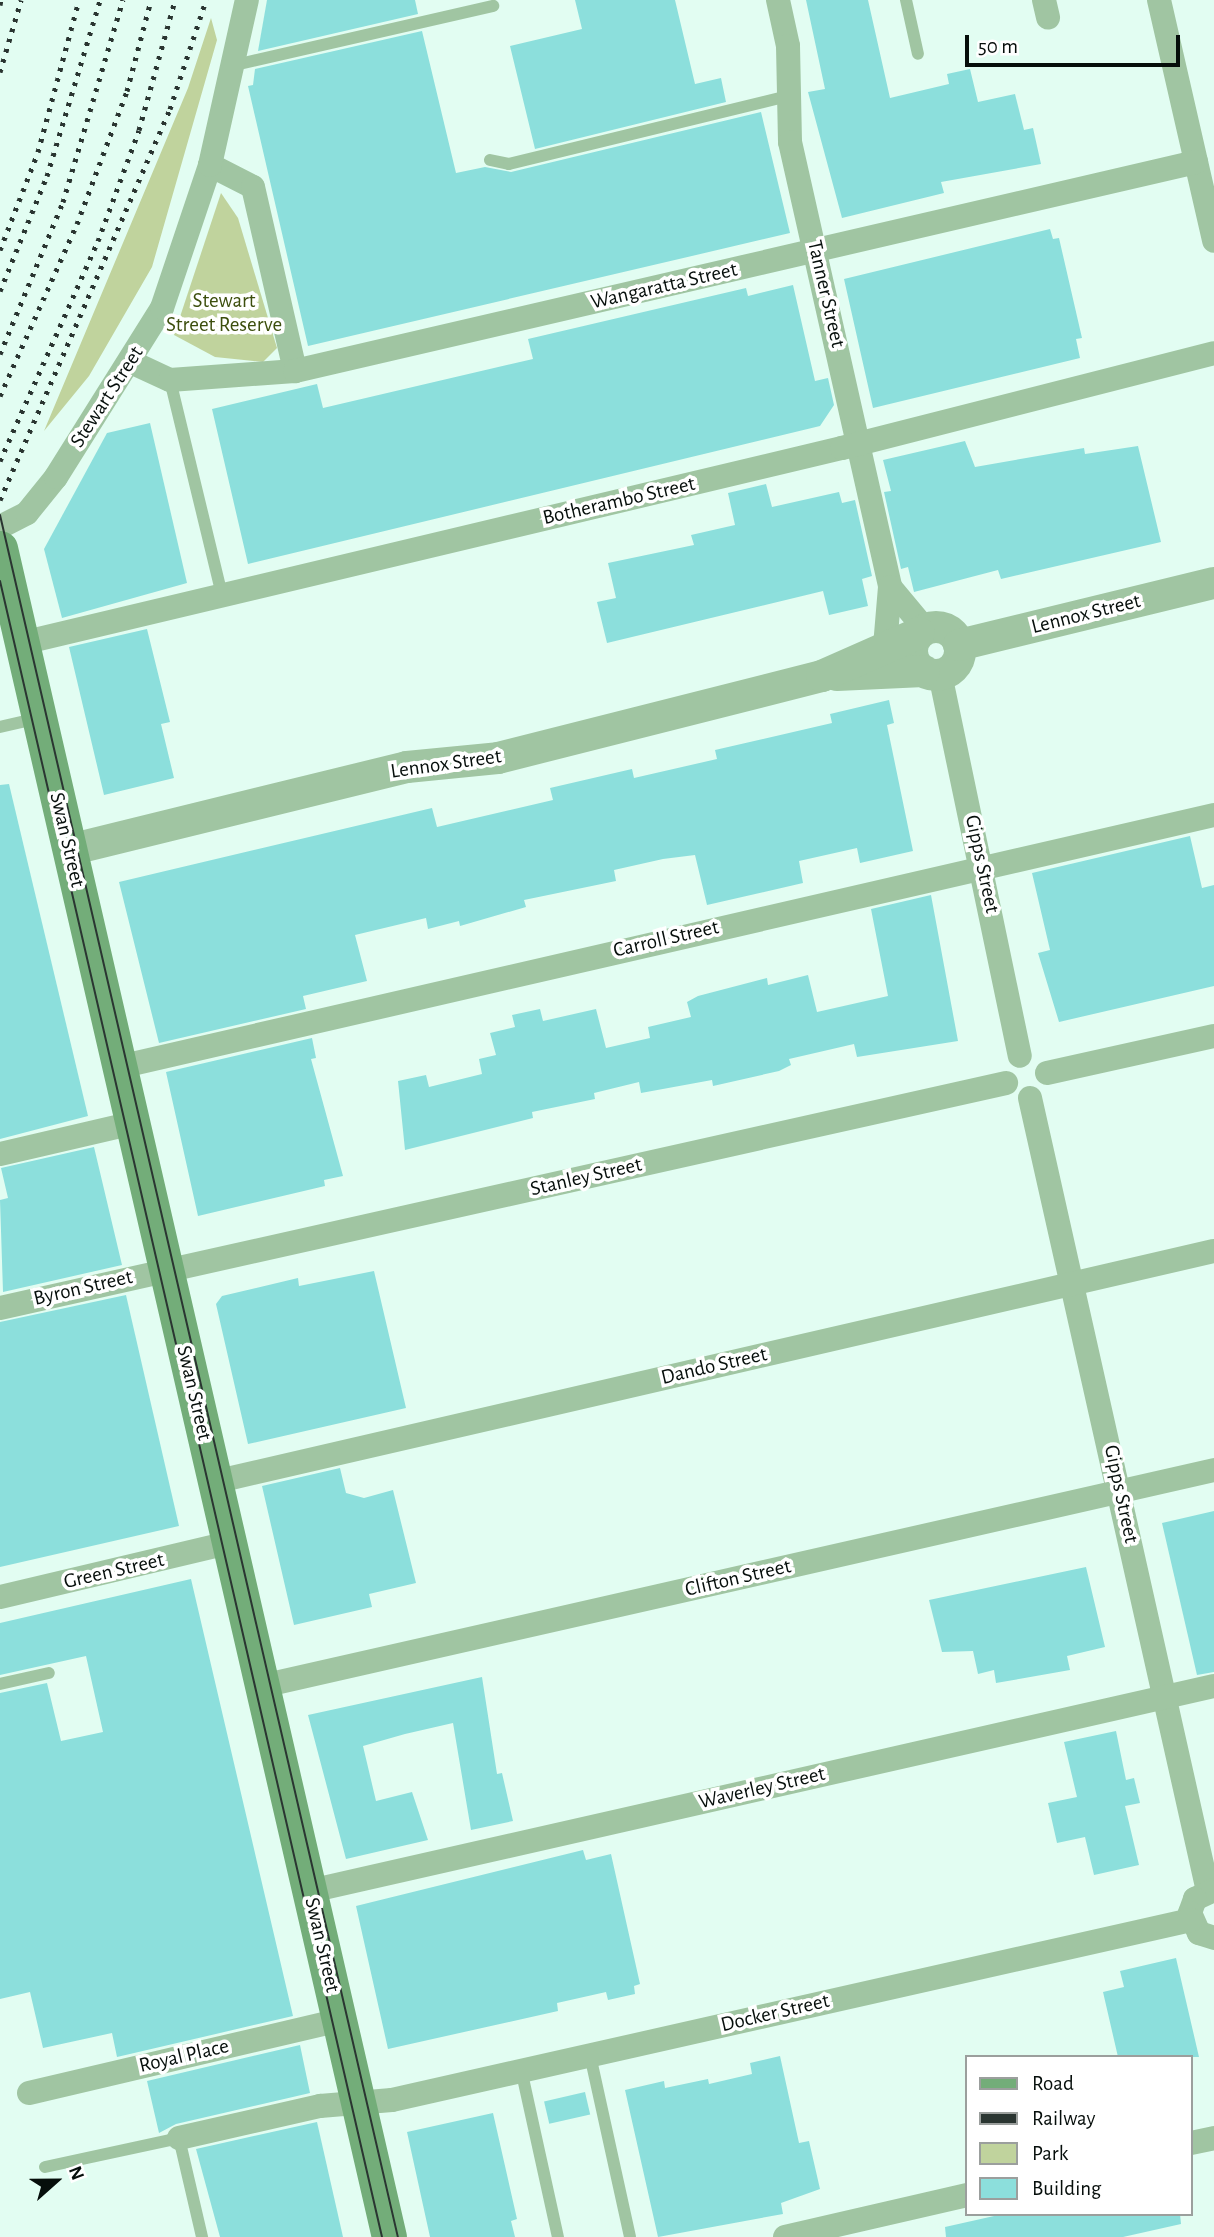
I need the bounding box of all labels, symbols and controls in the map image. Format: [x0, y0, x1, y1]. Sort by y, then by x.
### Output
scale bar [969, 21, 1184, 65]
text: 50 m [978, 36, 1018, 57]
street label: Tanner Street [801, 238, 851, 350]
street label: Wangaratta Street [588, 257, 740, 315]
park label: Stewart Street Reserve [166, 288, 282, 338]
street label: Stewart Street [65, 342, 149, 452]
street label: Botherambo Street [540, 471, 698, 531]
street label: Lennox Street [1029, 588, 1143, 640]
street label: Lennox Street [389, 744, 503, 784]
street label: Swan Street [44, 790, 90, 890]
street label: Gipps Street [959, 813, 1005, 915]
street label: Carroll Street [611, 915, 721, 963]
street label: Stanley Street [528, 1152, 644, 1202]
street label: Byron Street [31, 1264, 135, 1312]
street label: Dando Street [659, 1342, 769, 1390]
street label: Swan Street [171, 1343, 217, 1443]
street label: Gipps Street [1098, 1443, 1144, 1545]
street label: Green Street [61, 1547, 167, 1595]
street label: Clifton Street [683, 1554, 793, 1602]
street label: Waverley Street [696, 1761, 828, 1815]
street label: Swan Street [299, 1895, 345, 1995]
street label: Docker Street [718, 1988, 832, 2038]
street label: Royal Place [137, 2033, 231, 2079]
legend [965, 2055, 1193, 2216]
text: Road [1032, 2073, 1074, 2094]
text: Railway [1032, 2108, 1095, 2129]
text: Park [1032, 2143, 1068, 2164]
north arrow [21, 2146, 91, 2216]
text: N [65, 2164, 87, 2183]
text: Building [1032, 2178, 1101, 2199]

